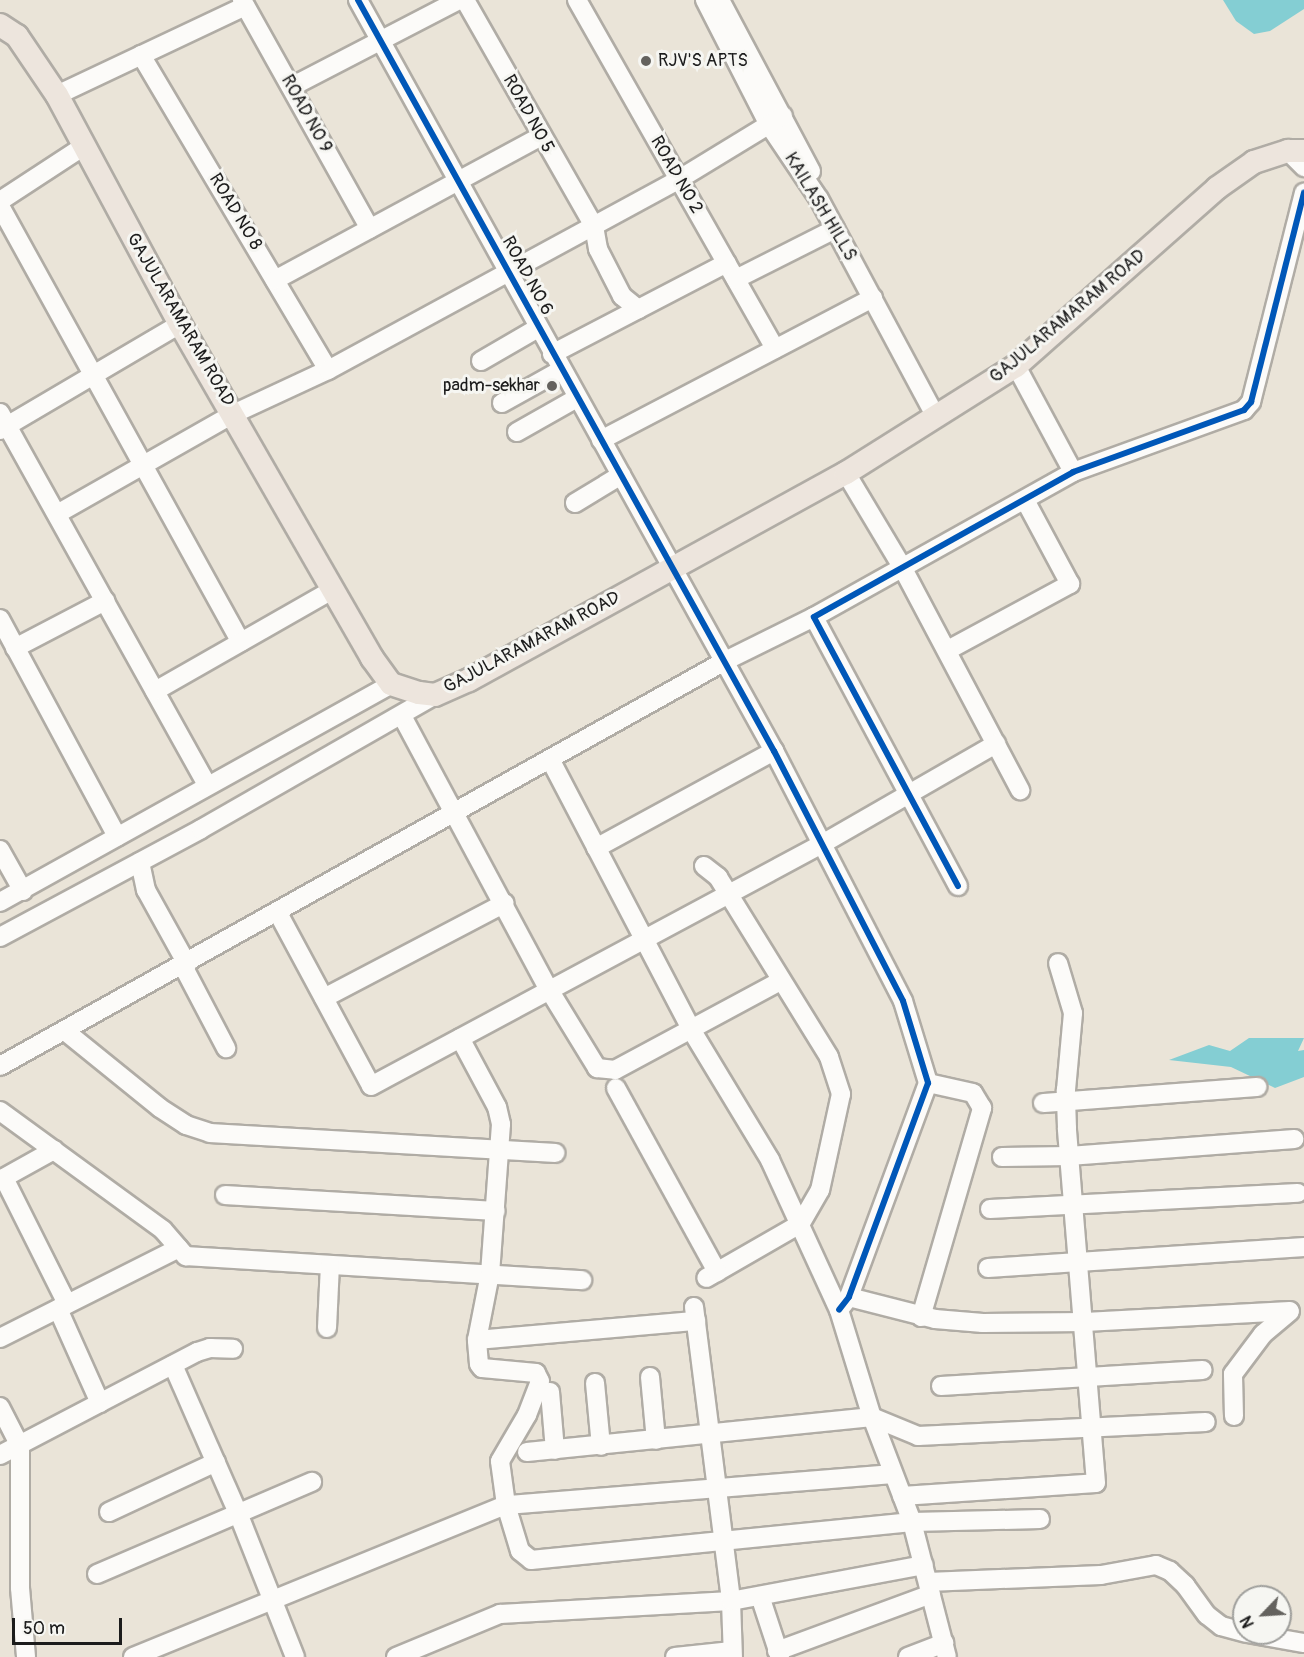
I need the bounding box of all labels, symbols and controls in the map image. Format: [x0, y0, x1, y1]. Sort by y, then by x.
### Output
place label: RJV'S APTS [658, 50, 748, 72]
marker: RJV'S APTS [639, 54, 653, 68]
street label: ROAD NO 9 [276, 71, 336, 157]
street label: ROAD NO 5 [498, 71, 558, 157]
street label: ROAD NO 2 [645, 132, 707, 218]
street label: KAILASH HILLS [779, 149, 861, 265]
street label: ROAD NO 8 [204, 170, 266, 254]
street label: GAJULARAMARAM ROAD [122, 230, 238, 410]
street label: ROAD NO 6 [497, 233, 557, 319]
street label: GAJULARAMARAM ROAD [986, 246, 1150, 388]
place label: padm-sekhar [443, 375, 540, 397]
marker: padm-sekhar [545, 379, 559, 393]
street label: GAJULARAMARAM ROAD [440, 587, 624, 699]
north arrow [1232, 1585, 1292, 1645]
scale bar [15, 1606, 124, 1644]
text: N [1236, 1613, 1259, 1631]
text: 50 m [23, 1617, 65, 1640]

